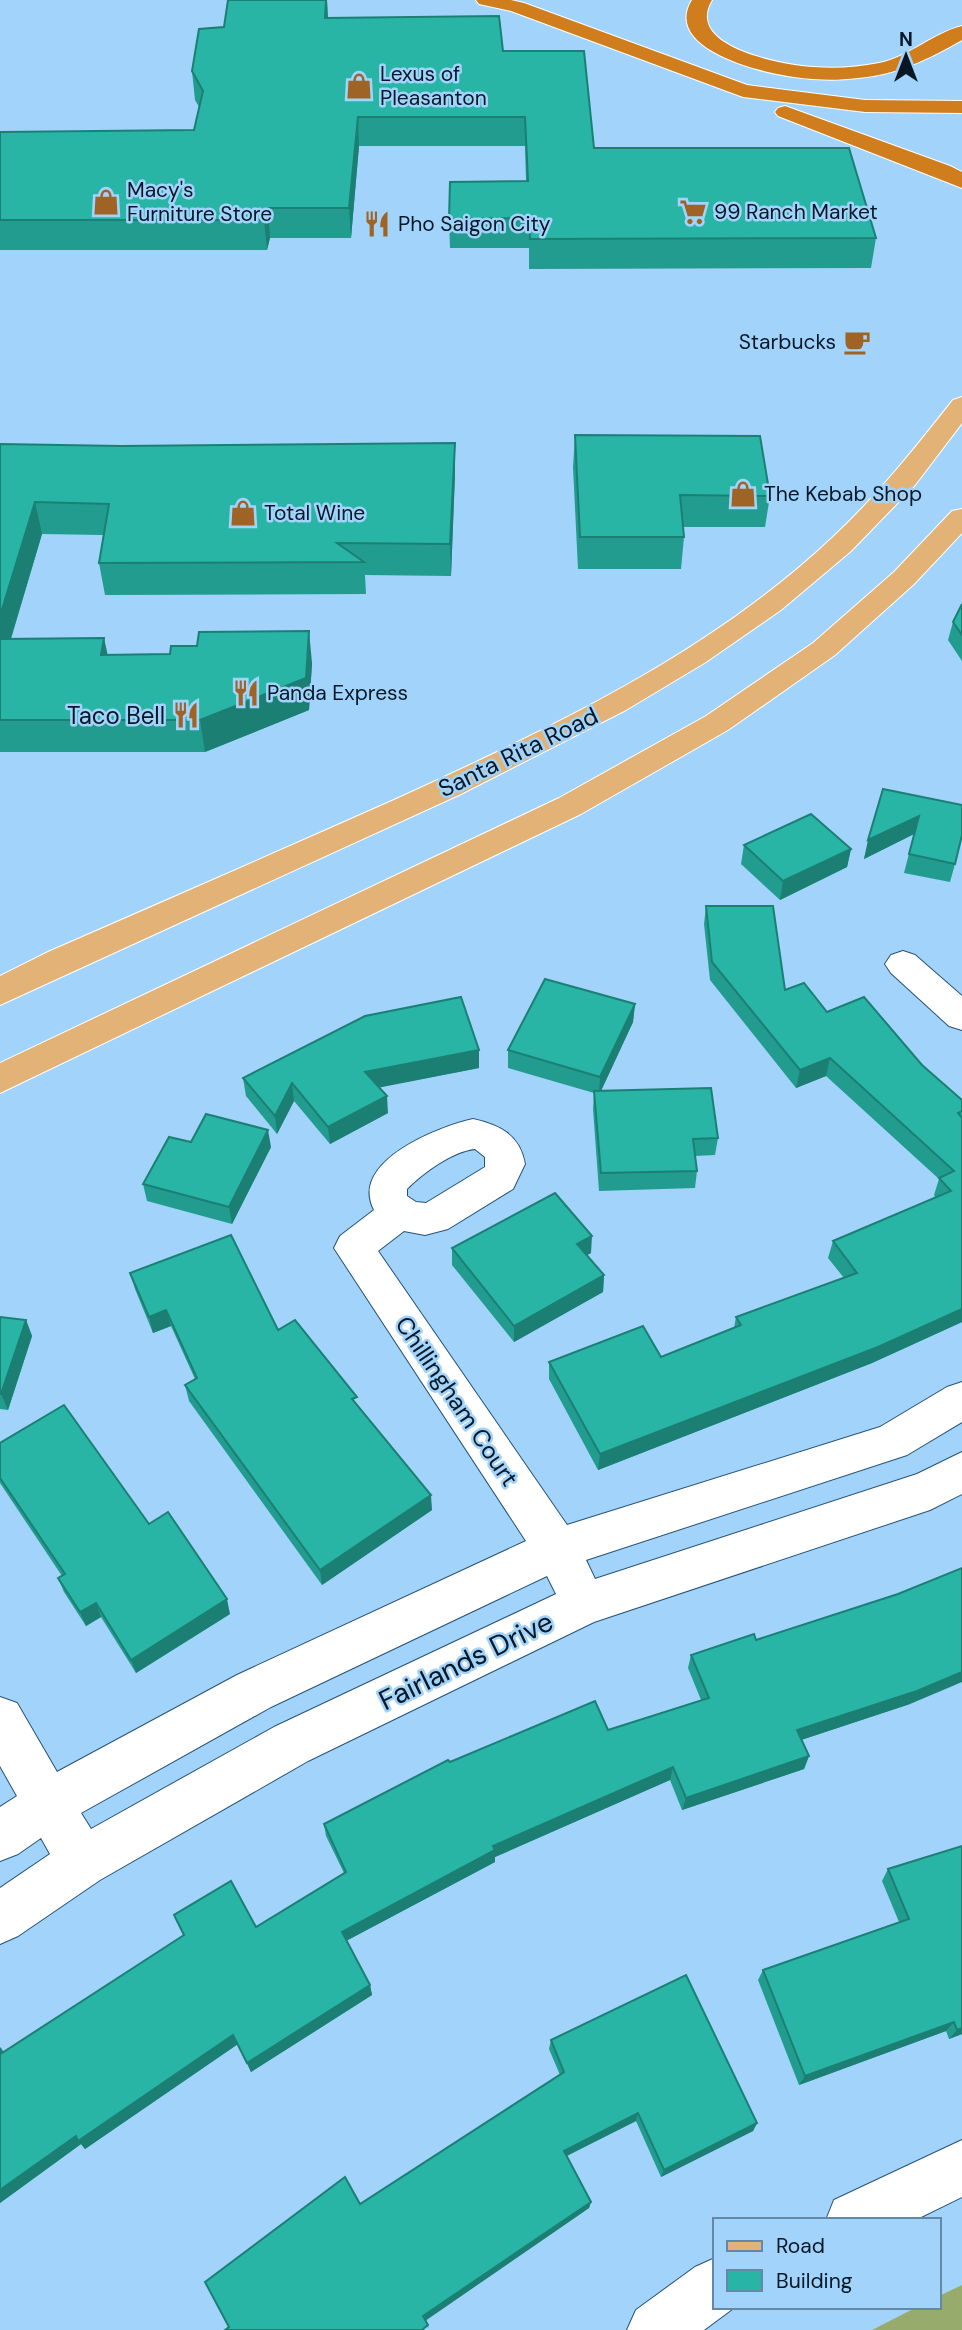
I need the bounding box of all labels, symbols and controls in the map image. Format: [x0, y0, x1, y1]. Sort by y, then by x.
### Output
north arrow [871, 21, 941, 91]
text: N [899, 27, 913, 52]
place label: Lexus of Pleasanton [380, 60, 487, 112]
shop icon: Lexus of Pleasanton [344, 71, 374, 101]
place label: Macy's Furniture Store [127, 176, 272, 228]
shop icon: Macy's Furniture Store [91, 187, 121, 217]
supermarket icon: 99 Ranch Market [678, 197, 708, 227]
place label: 99 Ranch Market [714, 198, 878, 226]
restaurant icon: Pho Saigon City [362, 209, 392, 239]
place label: Pho Saigon City [398, 210, 551, 238]
cafe icon: Starbucks [842, 327, 872, 357]
place label: Starbucks [739, 328, 836, 356]
shop icon: The Kebab Shop [728, 479, 758, 509]
place label: The Kebab Shop [764, 480, 922, 508]
shop icon: Total Wine [228, 498, 258, 528]
place label: Total Wine [264, 499, 365, 527]
restaurant icon: Panda Express [231, 678, 261, 708]
place label: Panda Express [267, 679, 408, 707]
place label: Taco Bell [67, 700, 165, 731]
restaurant icon: Taco Bell [171, 700, 201, 730]
street label: Santa Rita Road [433, 700, 603, 804]
street label: Chillingham Court [389, 1310, 525, 1492]
street label: Fairlands Drive [373, 1603, 559, 1719]
legend [713, 2218, 941, 2309]
text: Road [776, 2232, 825, 2260]
text: Building [776, 2267, 853, 2295]

